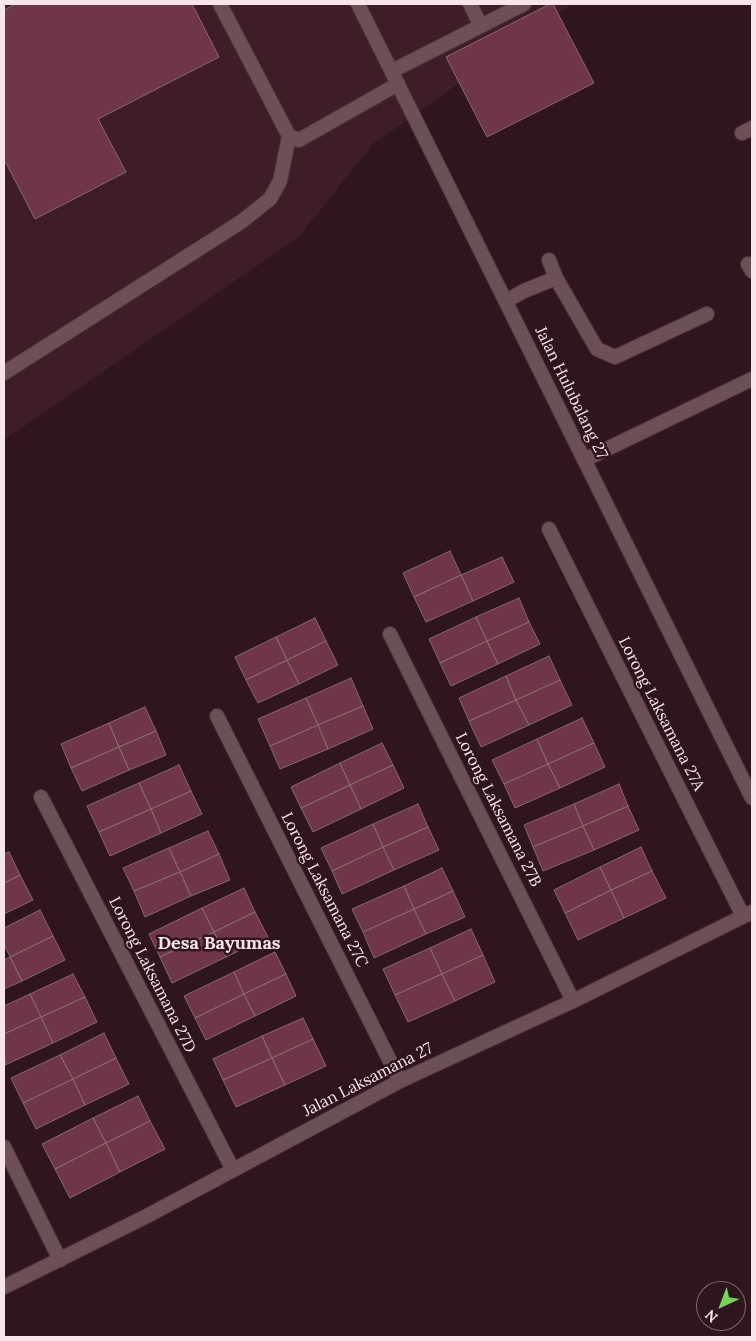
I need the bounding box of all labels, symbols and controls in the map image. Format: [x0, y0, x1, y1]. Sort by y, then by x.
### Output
street label: Jalan Hulubalang 27 [531, 324, 611, 462]
street label: Lorong Laksamana 27A [614, 634, 708, 794]
street label: Lorong Laksamana 27B [451, 730, 545, 890]
street label: Lorong Laksamana 27C [277, 809, 371, 971]
street label: Lorong Laksamana 27D [104, 894, 200, 1056]
district label: Desa Bayumas [157, 933, 281, 955]
street label: Jalan Laksamana 27 [300, 1039, 436, 1121]
north arrow [696, 1281, 746, 1331]
text: N [701, 1306, 722, 1327]

